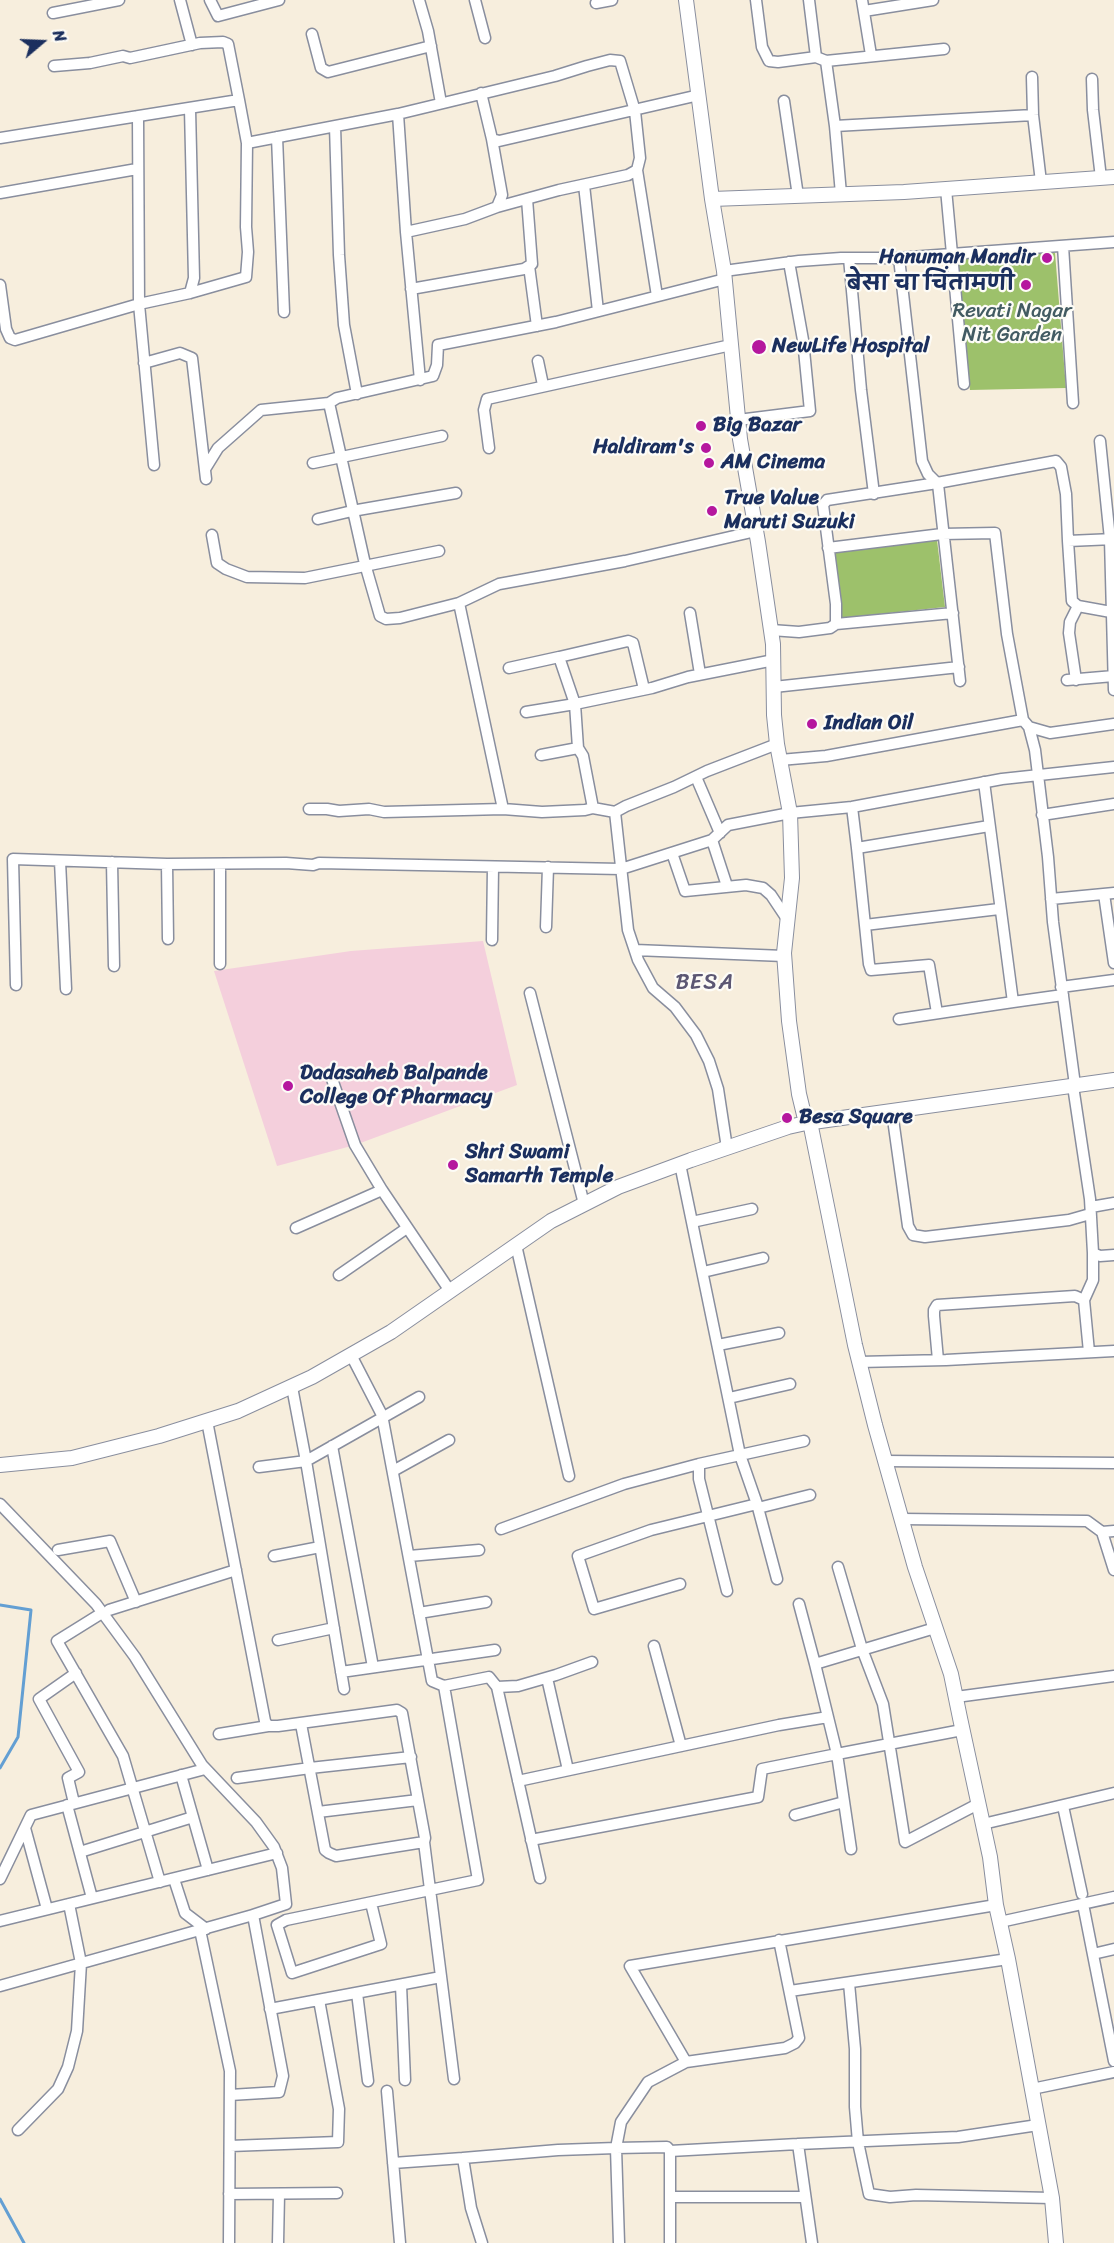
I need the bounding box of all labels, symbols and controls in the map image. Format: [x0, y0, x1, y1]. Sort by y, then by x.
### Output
north arrow [12, 12, 72, 72]
text: N [44, 26, 75, 46]
place label: Hanuman Mandir [879, 245, 1035, 271]
marker: Hanuman Mandir [1040, 251, 1054, 265]
place label: बेसा चा चिंतामणी [847, 272, 1014, 298]
marker: बेसा चा चिंतामणी [1019, 278, 1033, 292]
park label: Revati Nagar Nit Garden [952, 299, 1072, 349]
place label: NewLife Hospital [772, 334, 929, 360]
marker: NewLife Hospital [750, 338, 768, 356]
place label: Big Bazar [713, 413, 801, 439]
marker: Big Bazar [694, 419, 708, 433]
place label: Haldiram's [593, 435, 694, 461]
marker: Haldiram's [699, 441, 713, 455]
place label: AM Cinema [721, 450, 825, 476]
marker: AM Cinema [702, 456, 716, 470]
place label: True Value Maruti Suzuki [724, 486, 855, 536]
marker: True Value Maruti Suzuki [705, 504, 719, 518]
place label: Indian Oil [824, 711, 913, 737]
marker: Indian Oil [805, 717, 819, 731]
district label: BESA [675, 970, 735, 996]
place label: Dadasaheb Balpande College Of Pharmacy [300, 1061, 492, 1111]
marker: Dadasaheb Balpande College Of Pharmacy [281, 1079, 295, 1093]
place label: Besa Square [799, 1105, 913, 1131]
marker: Besa Square [780, 1111, 794, 1125]
place label: Shri Swami Samarth Temple [465, 1140, 614, 1190]
marker: Shri Swami Samarth Temple [446, 1158, 460, 1172]

